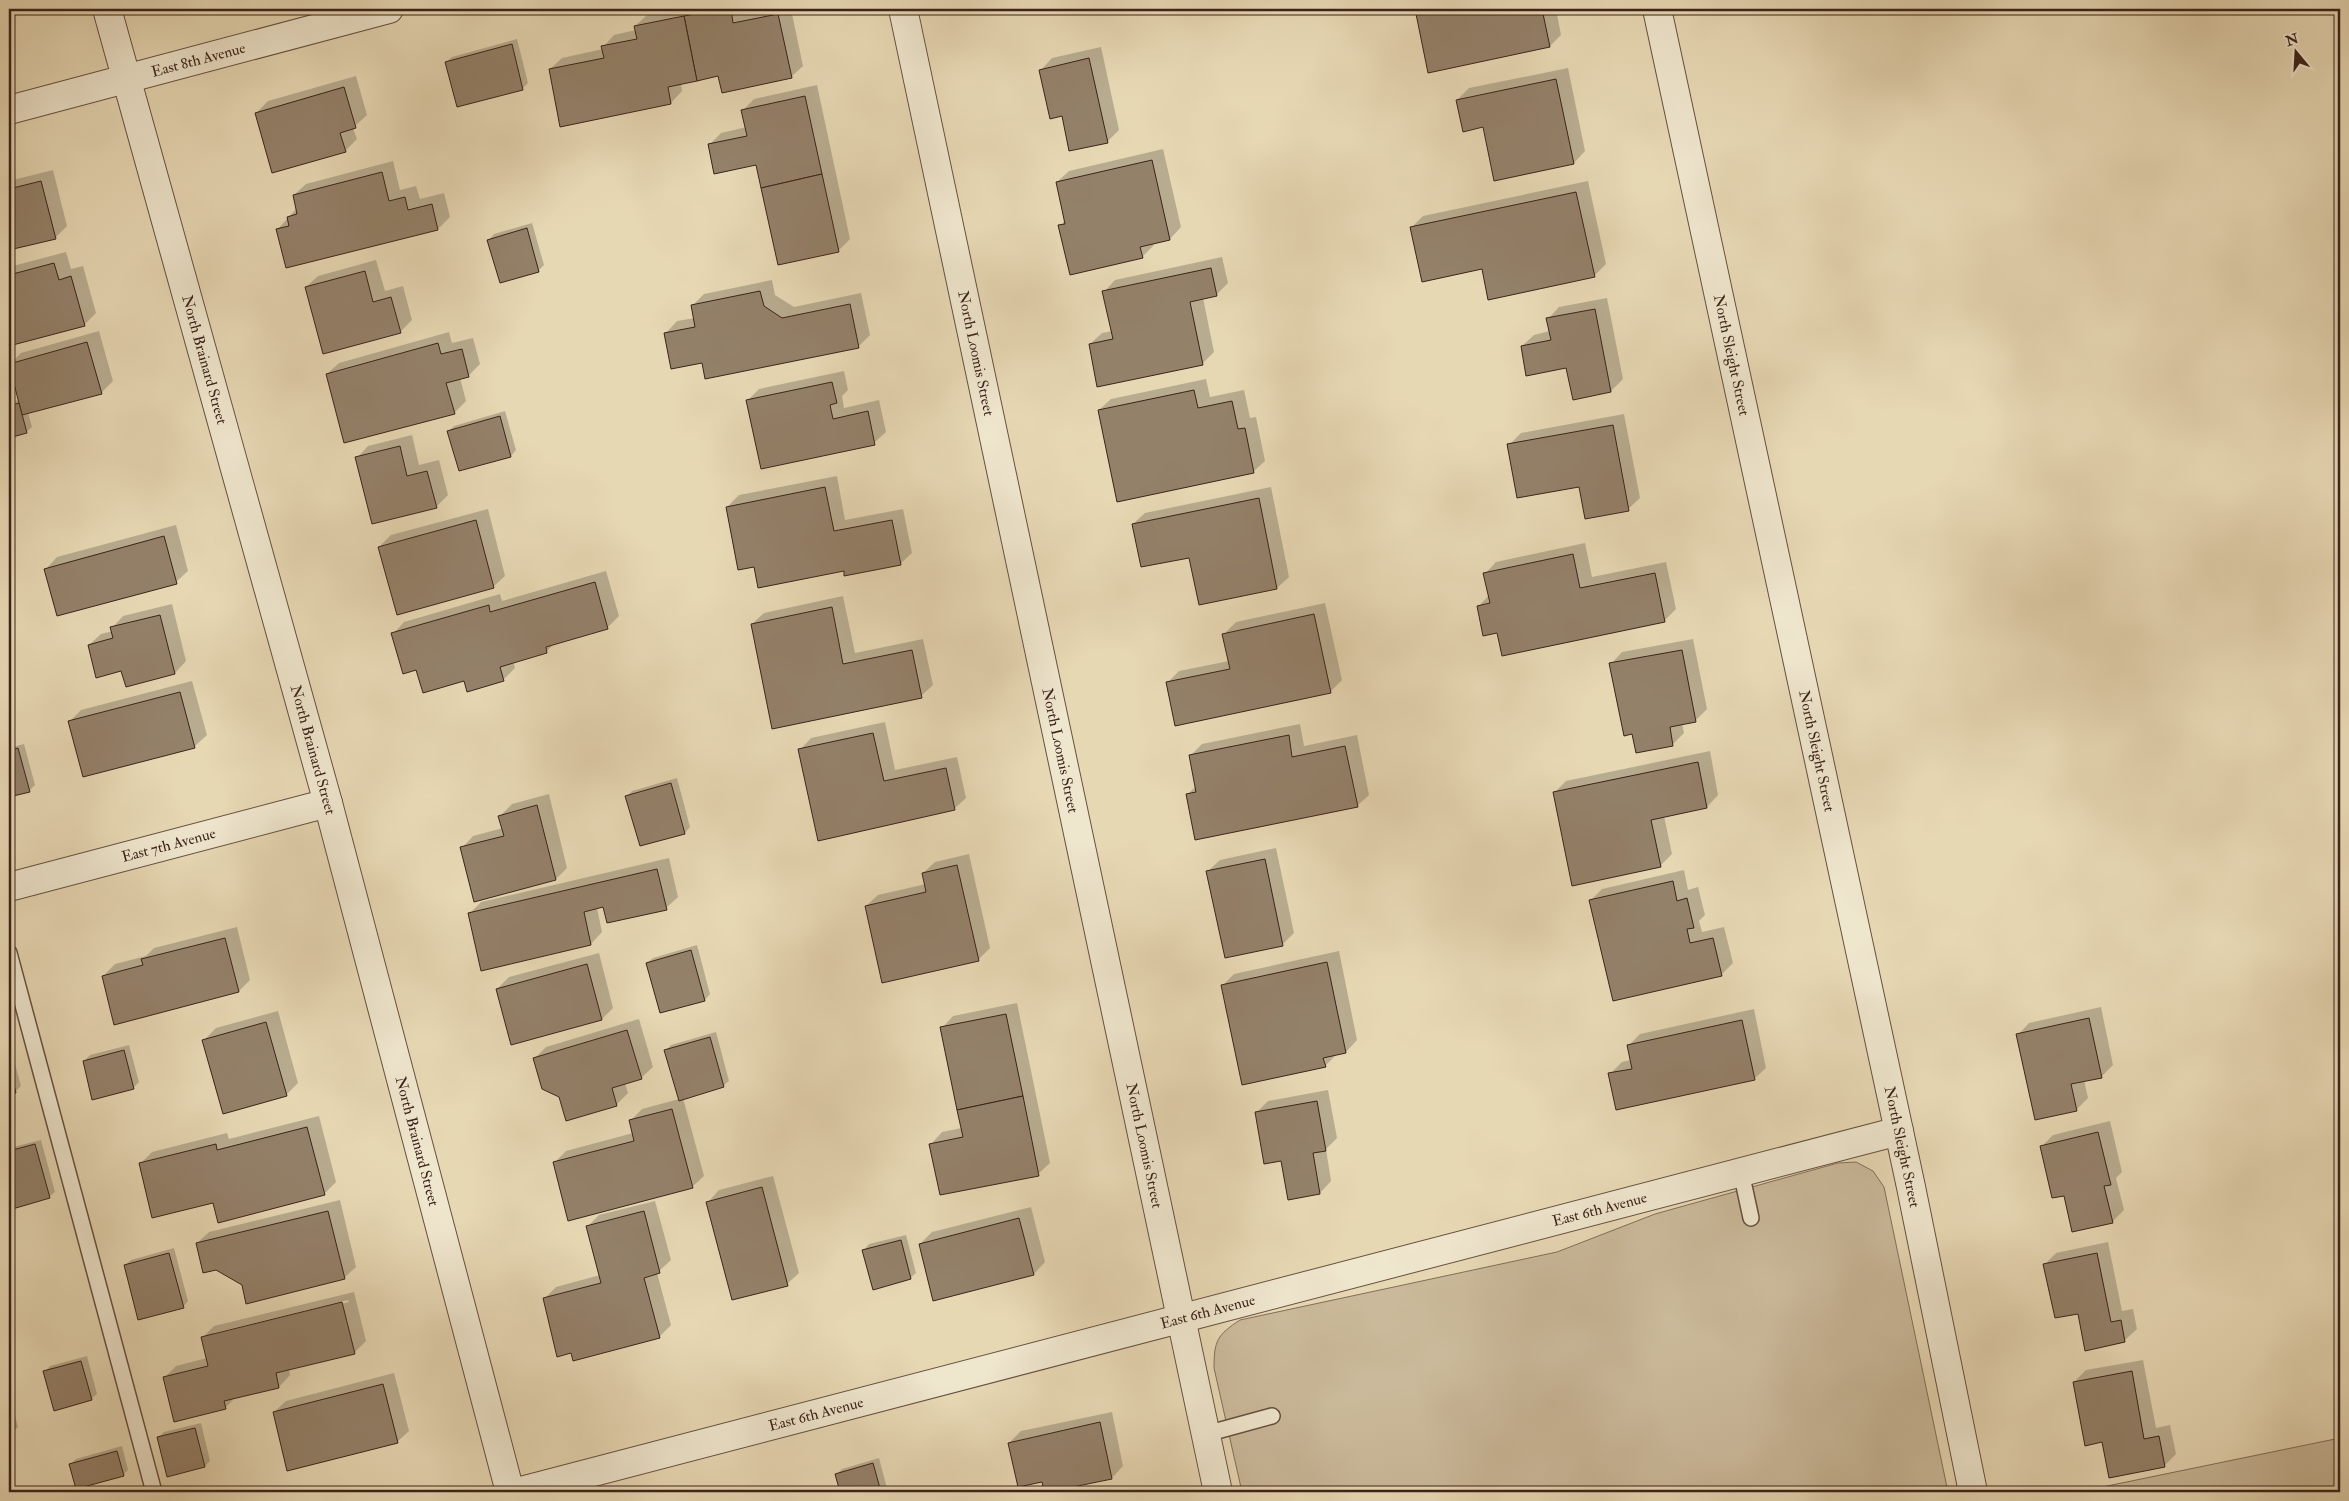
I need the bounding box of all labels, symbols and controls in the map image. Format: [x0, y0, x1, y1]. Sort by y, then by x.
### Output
north arrow [2272, 28, 2322, 78]
text: N [2283, 30, 2301, 50]
street label: East 8th Avenue [149, 39, 248, 82]
street label: North Loomis Street [953, 289, 998, 418]
street label: North Brainard Street [177, 293, 231, 427]
street label: North Sleight Street [1709, 293, 1753, 418]
street label: North Brainard Street [286, 683, 340, 817]
street label: North Loomis Street [1037, 686, 1083, 815]
street label: North Sleight Street [1794, 689, 1839, 814]
street label: East 7th Avenue [120, 824, 218, 867]
street label: North Brainard Street [391, 1074, 443, 1208]
street label: North Loomis Street [1121, 1081, 1166, 1210]
street label: North Sleight Street [1880, 1085, 1924, 1209]
street label: East 6th Avenue [1550, 1188, 1649, 1231]
street label: East 6th Avenue [1159, 1291, 1257, 1333]
street label: East 6th Avenue [767, 1393, 865, 1436]

